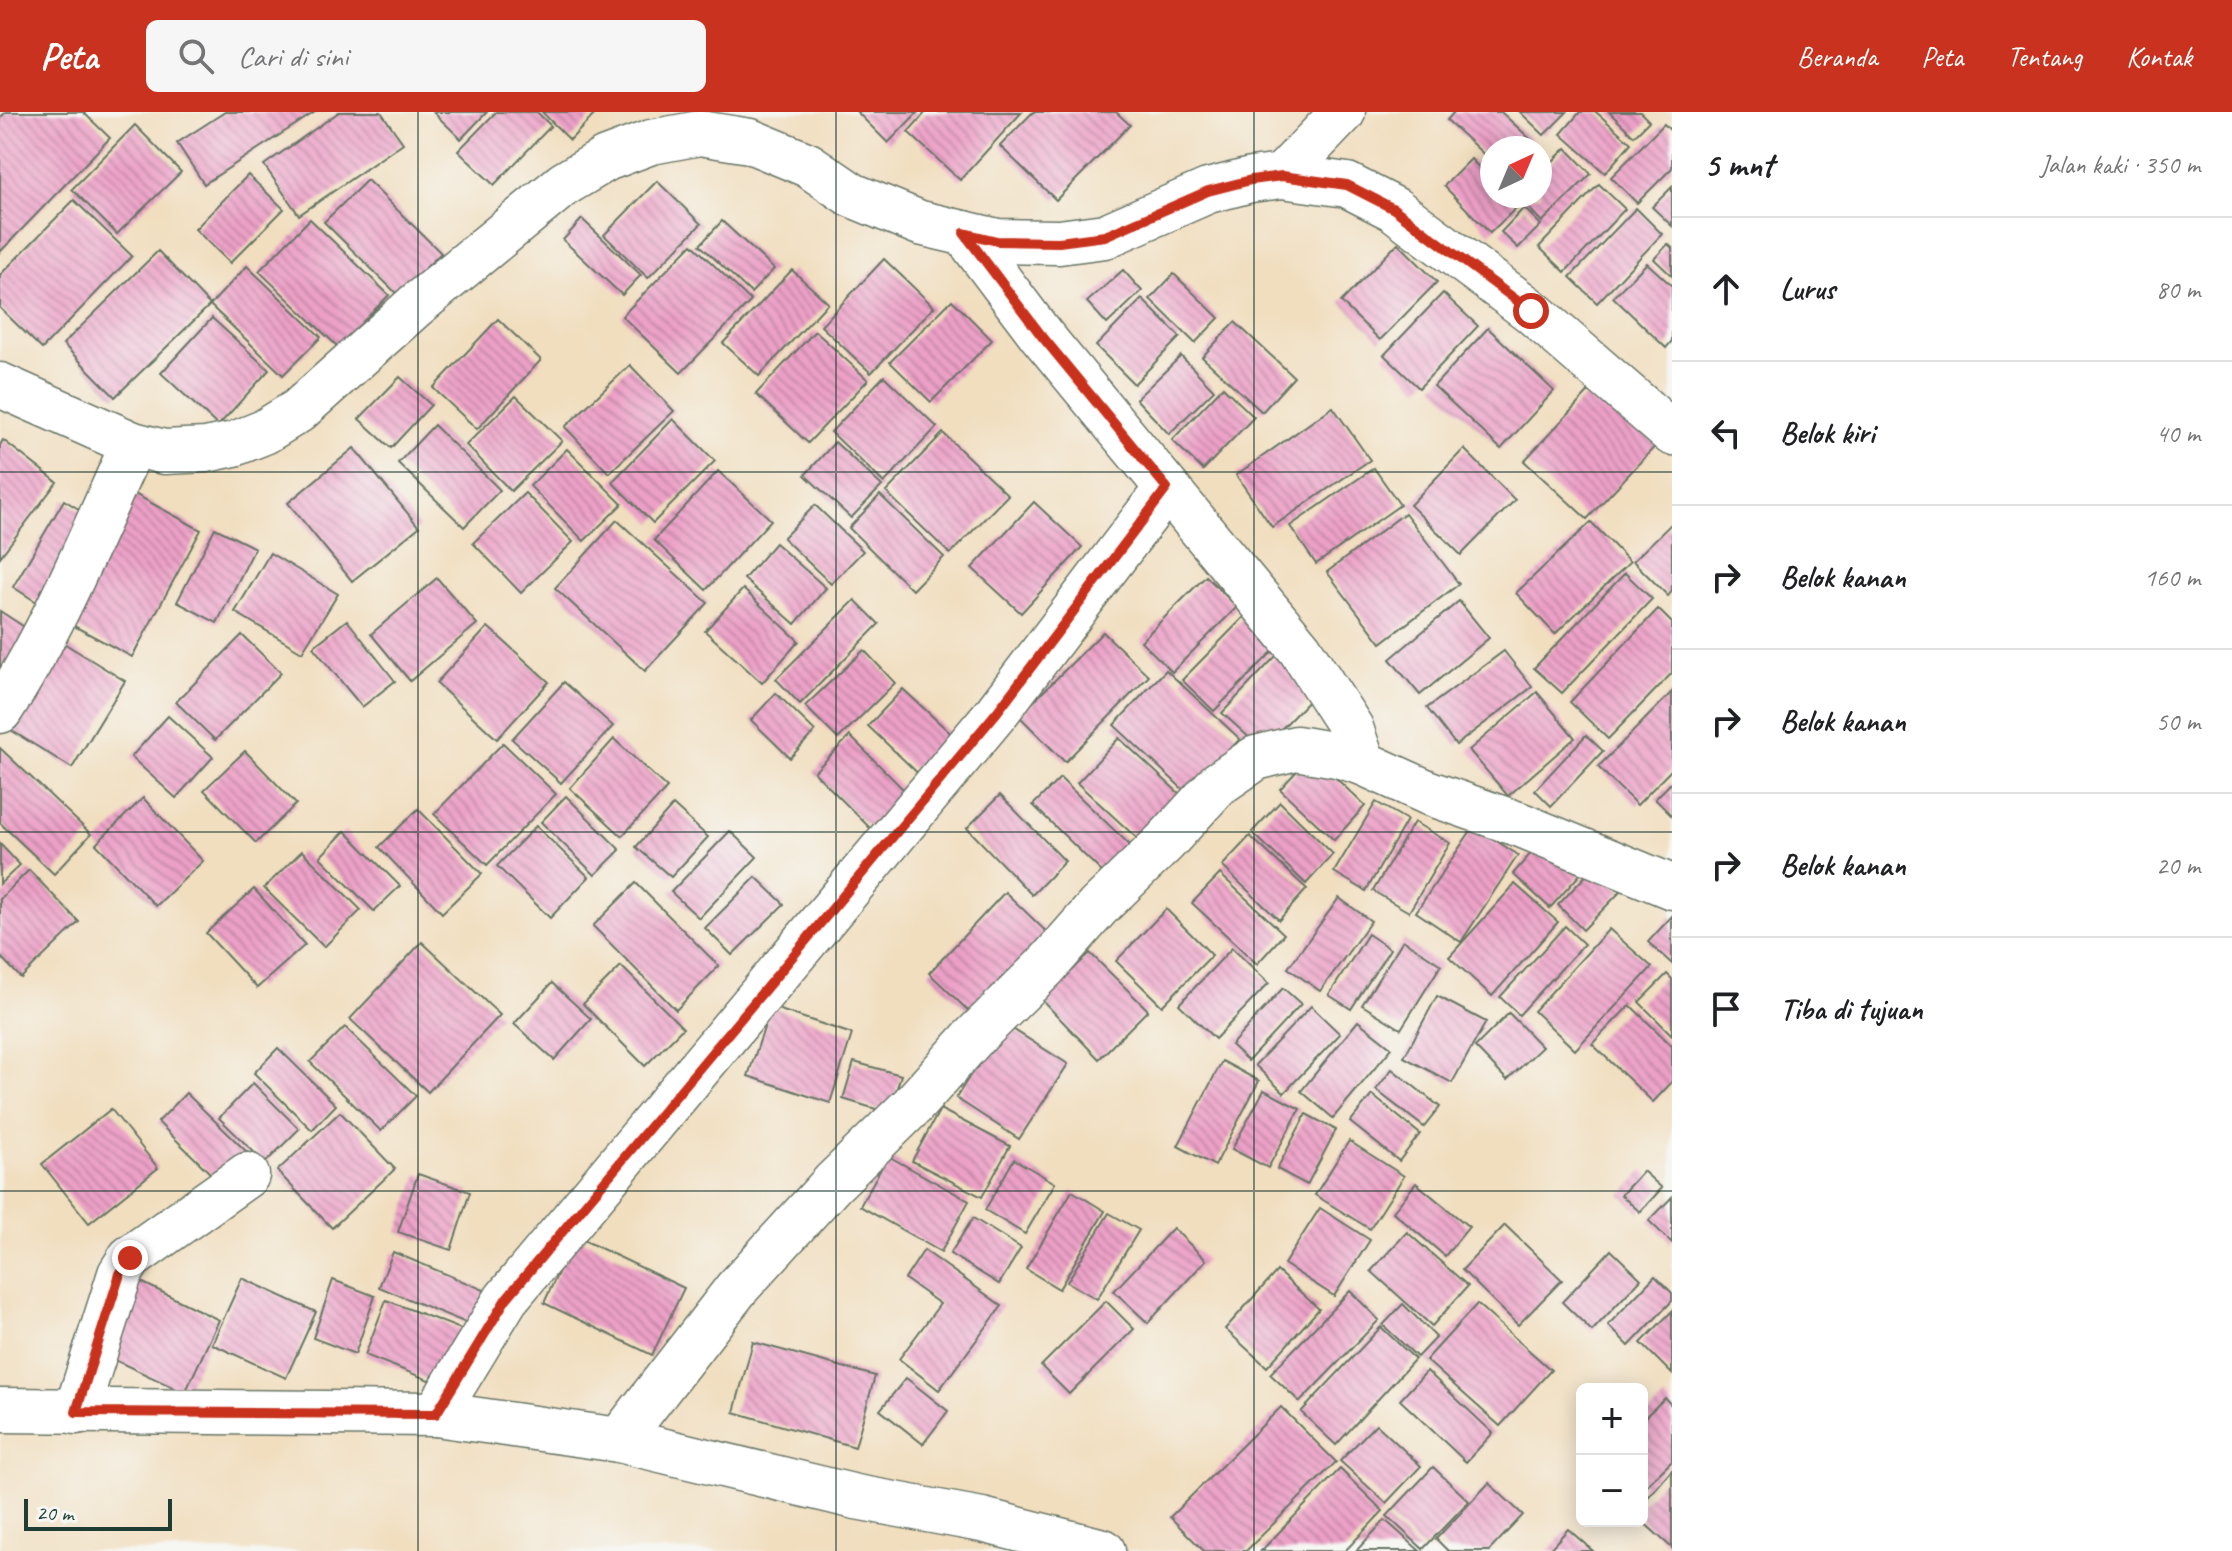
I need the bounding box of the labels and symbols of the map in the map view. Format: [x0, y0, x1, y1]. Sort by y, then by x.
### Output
north arrow [1480, 136, 1552, 208]
route start [1513, 293, 1549, 329]
route end [112, 1240, 148, 1276]
scale bar [24, 1495, 172, 1531]

